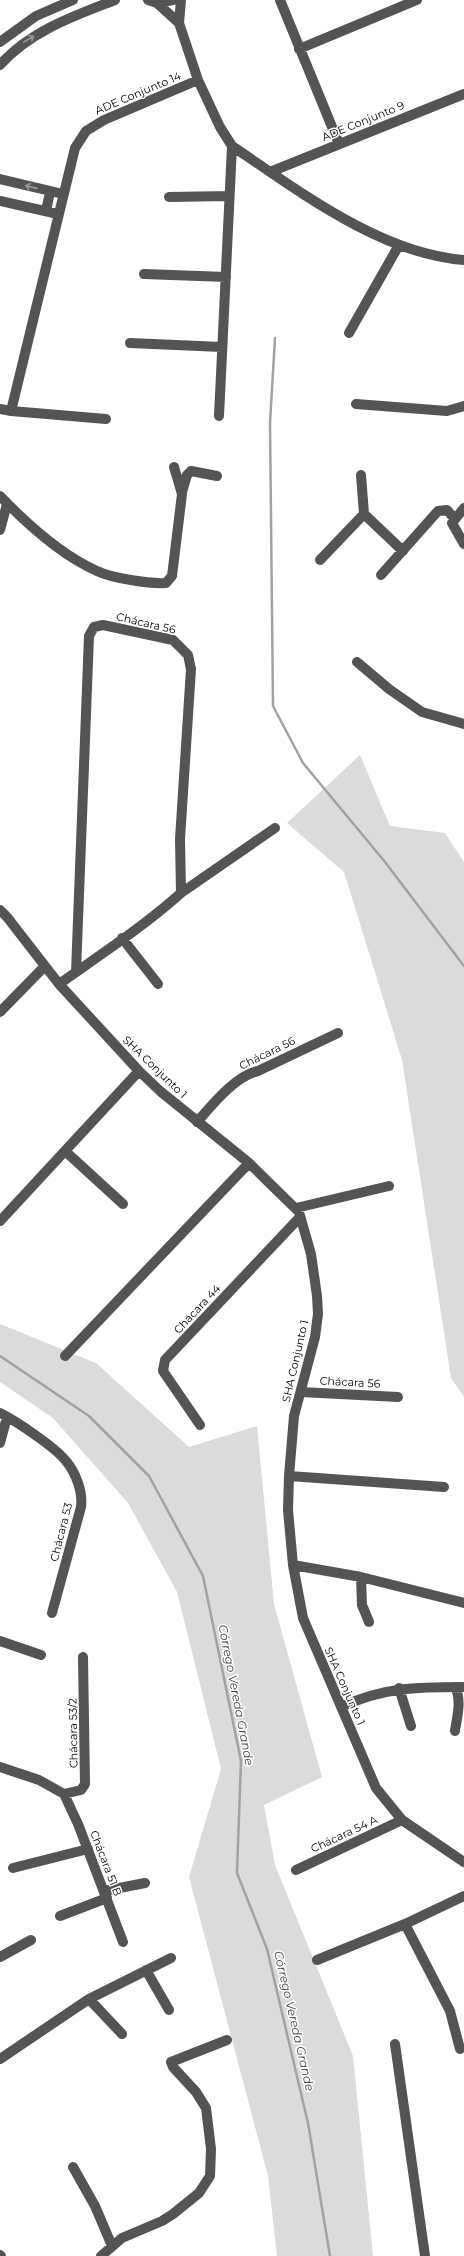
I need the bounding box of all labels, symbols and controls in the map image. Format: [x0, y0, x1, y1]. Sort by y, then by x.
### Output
one-way arrow [23, 35, 35, 43]
street label: ADE Conjunto 14 [93, 68, 184, 117]
street label: ADE Conjunto 9 [320, 98, 407, 144]
one-way arrow [25, 183, 38, 190]
street label: Chácara 56 [115, 609, 177, 637]
street label: SHA Conjunto 1 [120, 1033, 190, 1101]
street label: Chácara 56 [237, 1033, 298, 1073]
street label: Chácara 44 [171, 1281, 224, 1337]
street label: SHA Conjunto 1 [279, 1318, 311, 1404]
street label: Chácara 56 [319, 1373, 381, 1391]
street label: Chácara 53 [47, 1501, 75, 1563]
water label: Córrego Vereda Grande [215, 1623, 258, 1767]
street label: SHA Conjunto 1 [321, 1645, 369, 1727]
street label: Chácara 53/2 [65, 1698, 81, 1768]
street label: Chácara 54 A [308, 1812, 380, 1856]
street label: Chácara 51 B [87, 1828, 125, 1898]
water label: Córrego Vereda Grande [271, 1949, 318, 2092]

